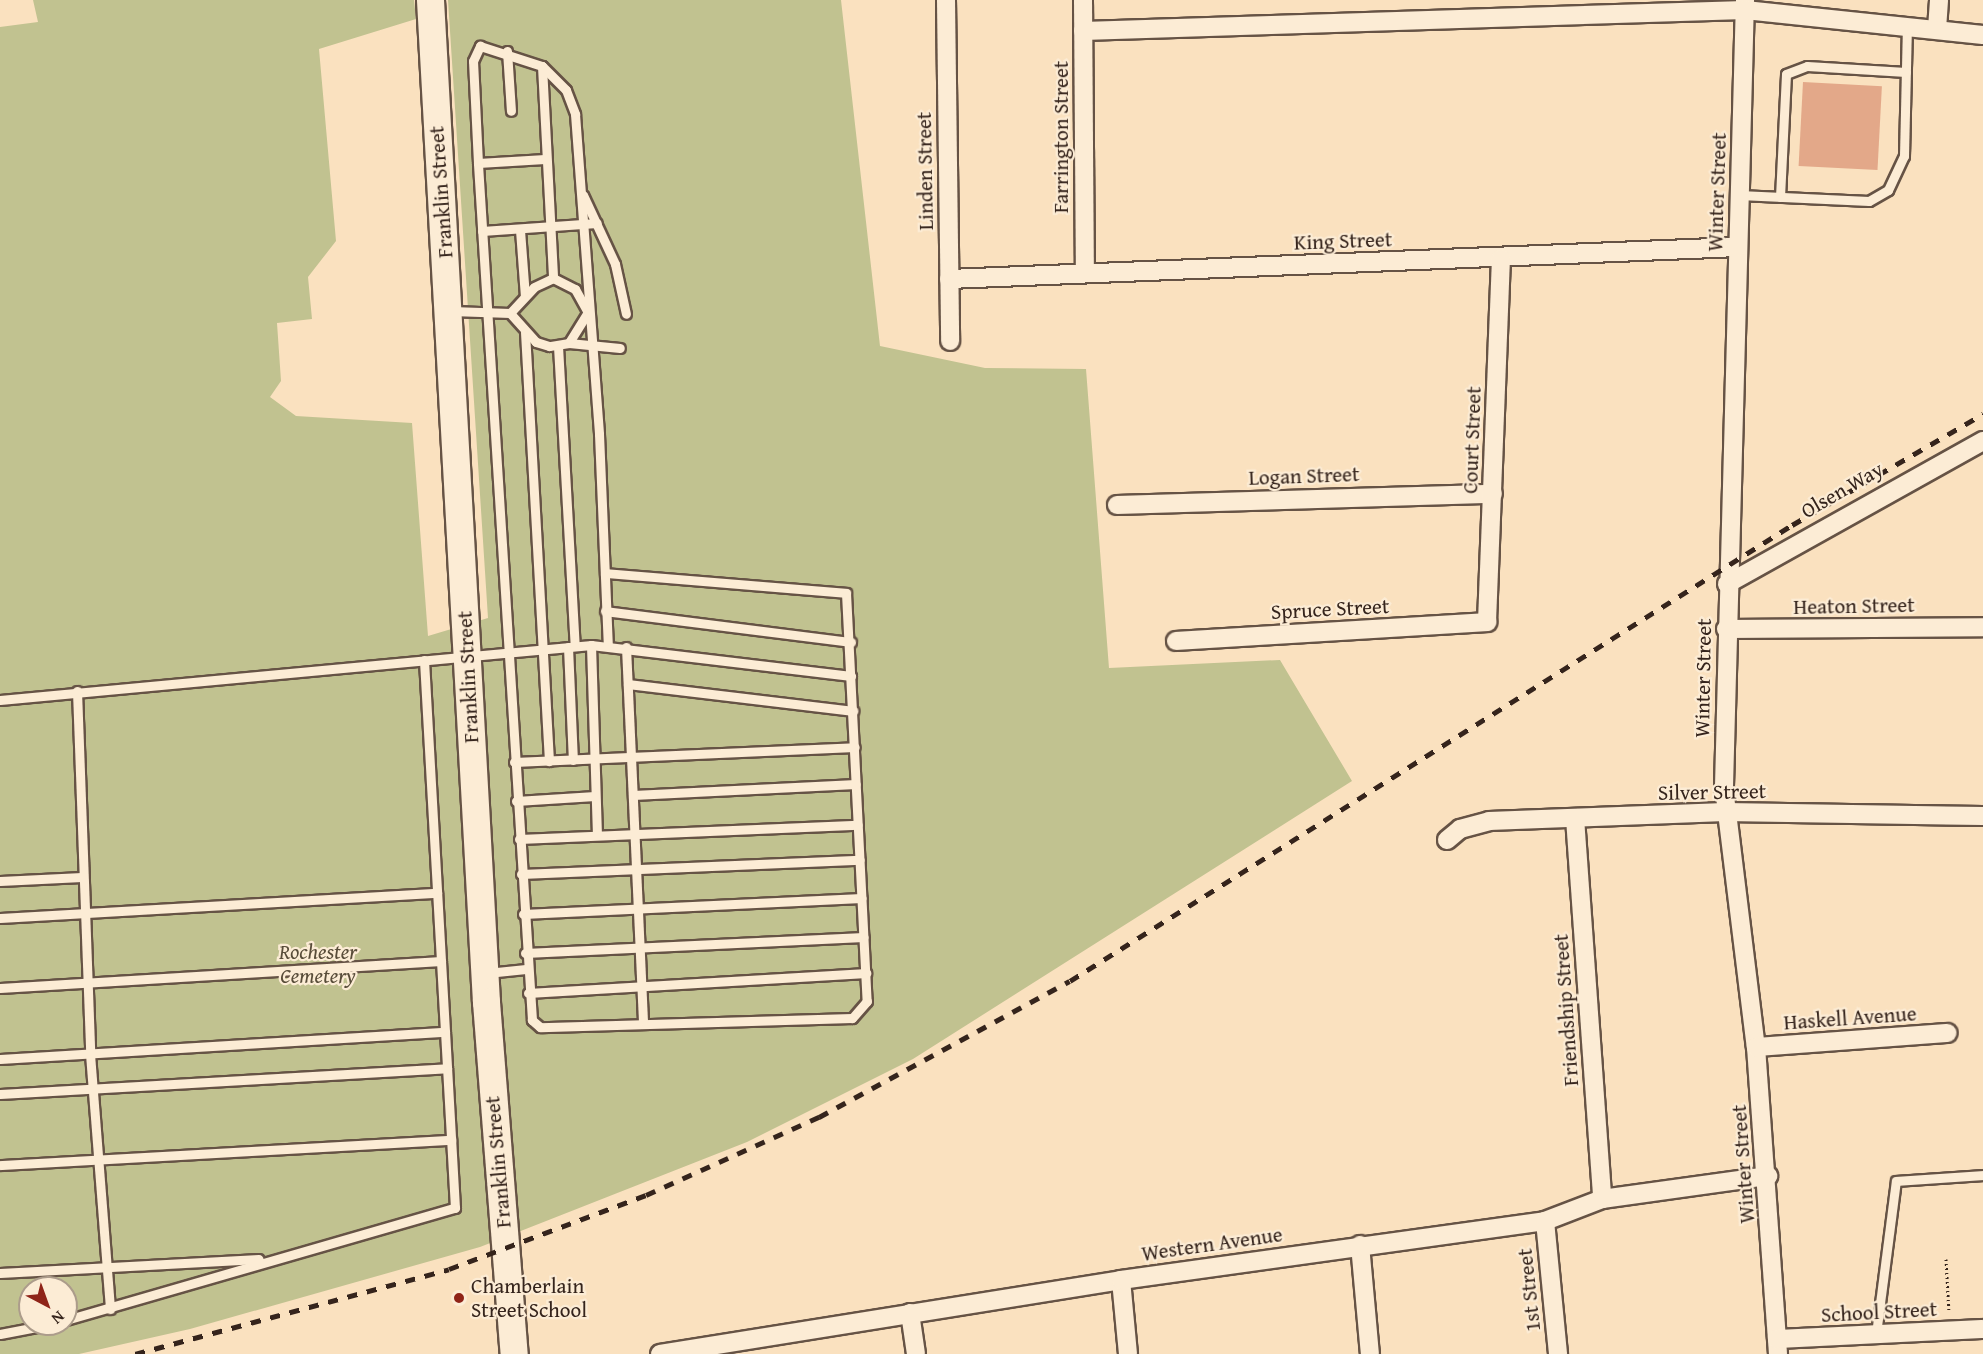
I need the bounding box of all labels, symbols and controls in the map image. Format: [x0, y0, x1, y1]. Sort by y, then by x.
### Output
street label: Farrington Street [1048, 61, 1074, 213]
street label: Linden Street [911, 112, 939, 230]
street label: Franklin Street [424, 125, 458, 259]
street label: Winter Street [1702, 132, 1732, 252]
street label: King Street [1293, 227, 1393, 255]
street label: Court Street [1458, 386, 1486, 494]
street label: Olsen Way [1796, 456, 1888, 524]
street label: Logan Street [1248, 461, 1360, 491]
street label: Heaton Street [1793, 592, 1915, 620]
street label: Spruce Street [1270, 593, 1390, 625]
street label: Franklin Street [452, 610, 484, 744]
street label: Winter Street [1689, 618, 1717, 738]
street label: Silver Street [1658, 778, 1766, 806]
street label: Friendship Street [1548, 933, 1584, 1087]
park label: Rochester Cemetery [279, 939, 357, 989]
street label: Haskell Avenue [1783, 1001, 1917, 1035]
street label: Franklin Street [480, 1095, 516, 1229]
street label: Winter Street [1726, 1104, 1760, 1224]
street label: Western Avenue [1140, 1222, 1284, 1266]
street label: 1st Street [1512, 1247, 1546, 1333]
place label: Chamberlain Street School [471, 1273, 587, 1323]
north arrow [18, 1276, 78, 1336]
marker: Chamberlain Street School [452, 1291, 466, 1305]
street label: School Street [1820, 1296, 1938, 1328]
text: N [47, 1306, 70, 1331]

